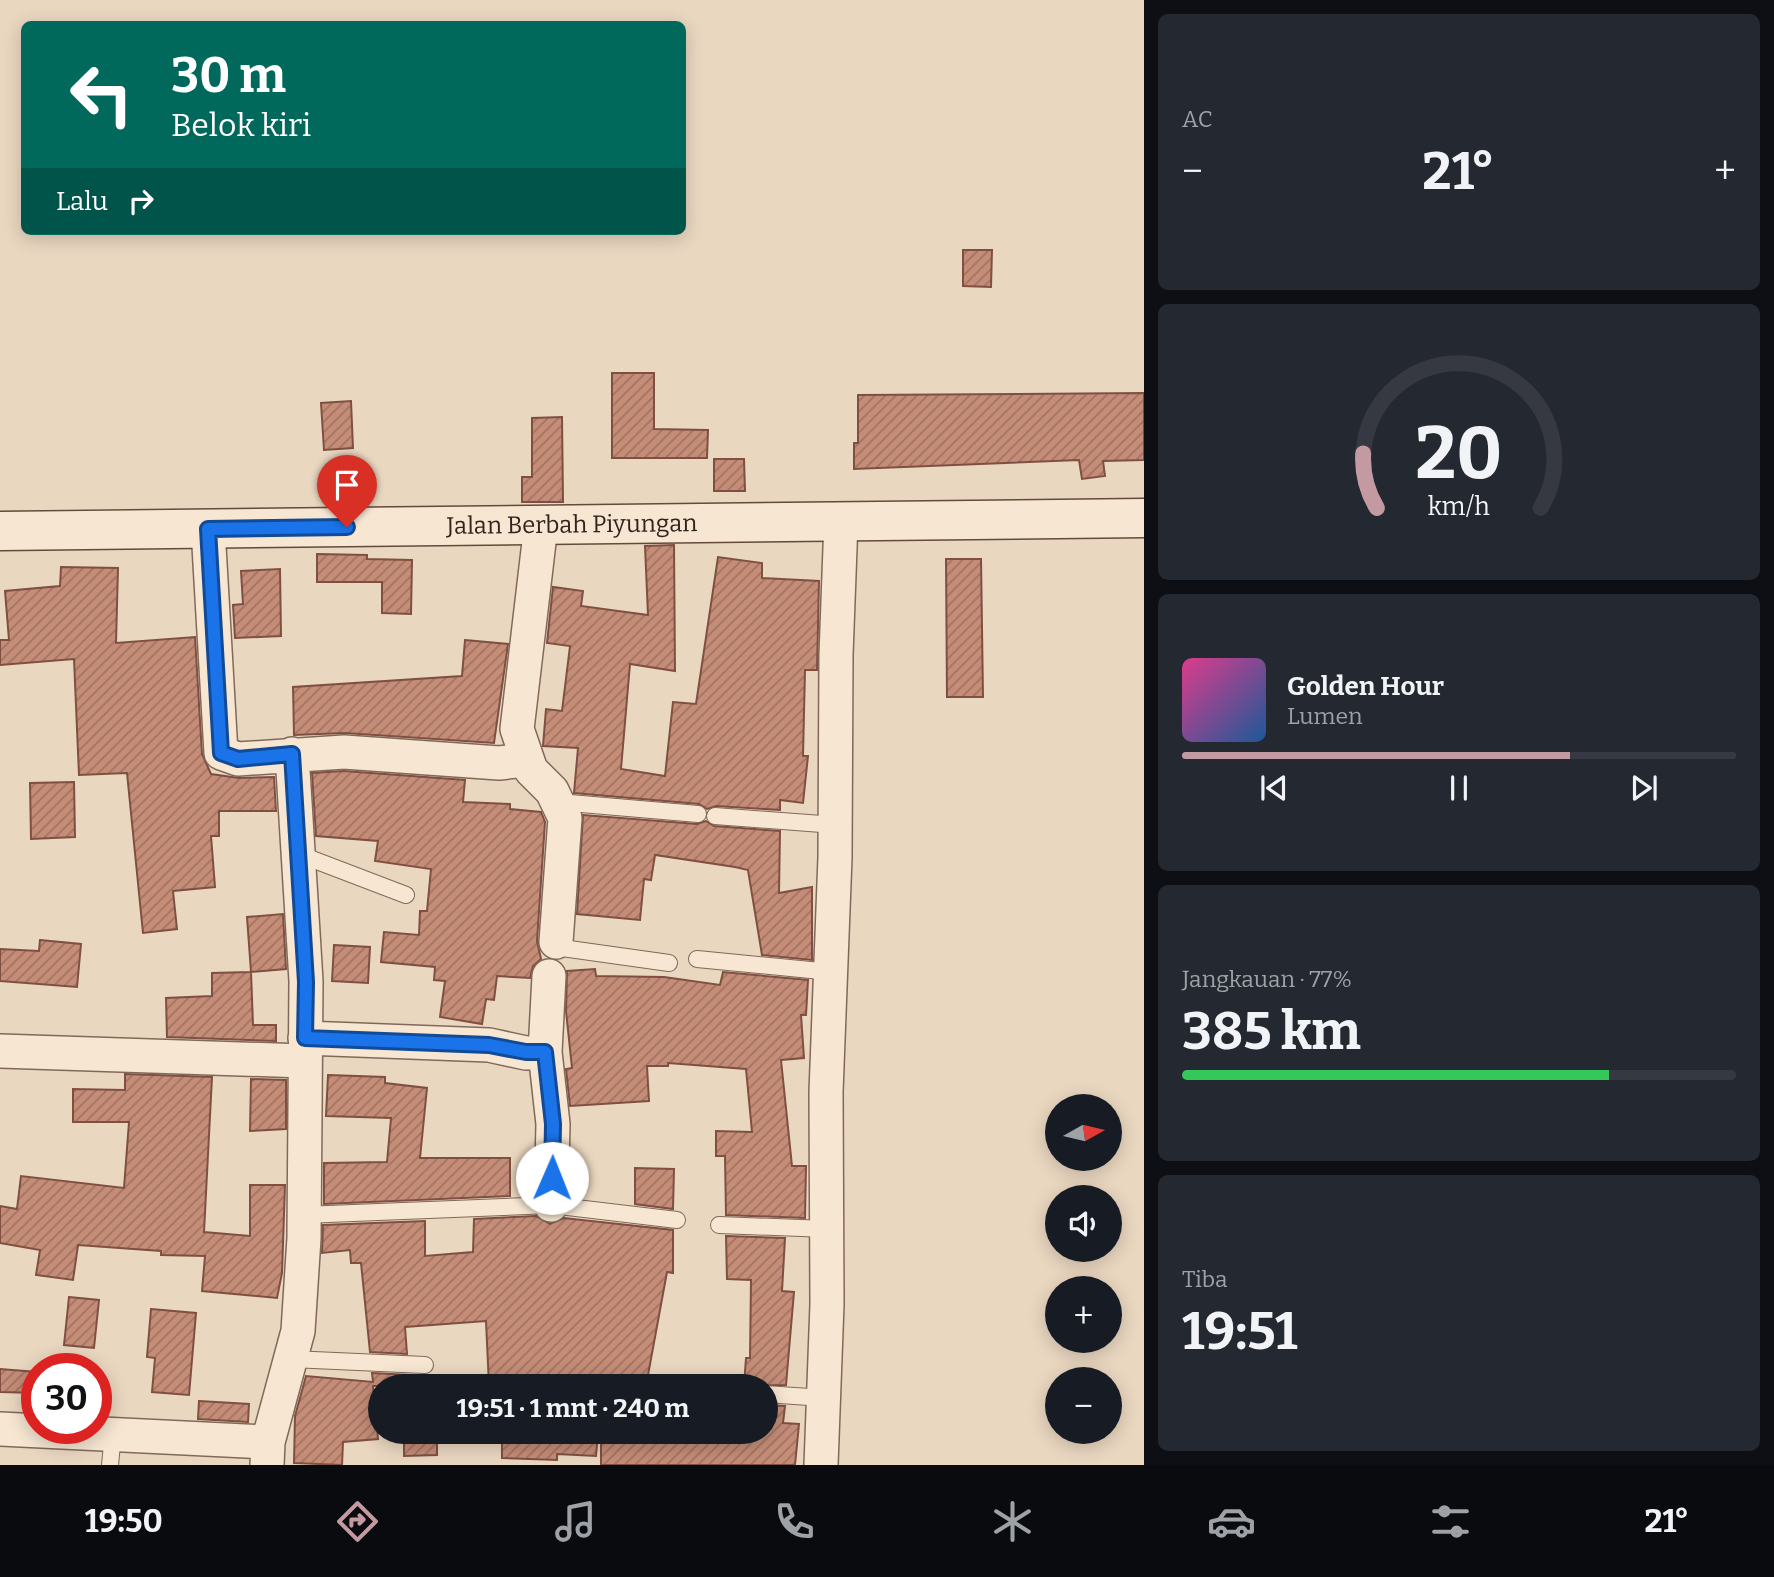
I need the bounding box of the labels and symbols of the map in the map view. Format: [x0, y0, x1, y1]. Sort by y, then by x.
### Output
pin [317, 455, 377, 527]
street label: Jalan Berbah Piyungan [445, 509, 698, 540]
north arrow [1045, 1094, 1122, 1171]
position arrow [515, 1141, 589, 1215]
speed limit sign: 30 [21, 1353, 112, 1444]

